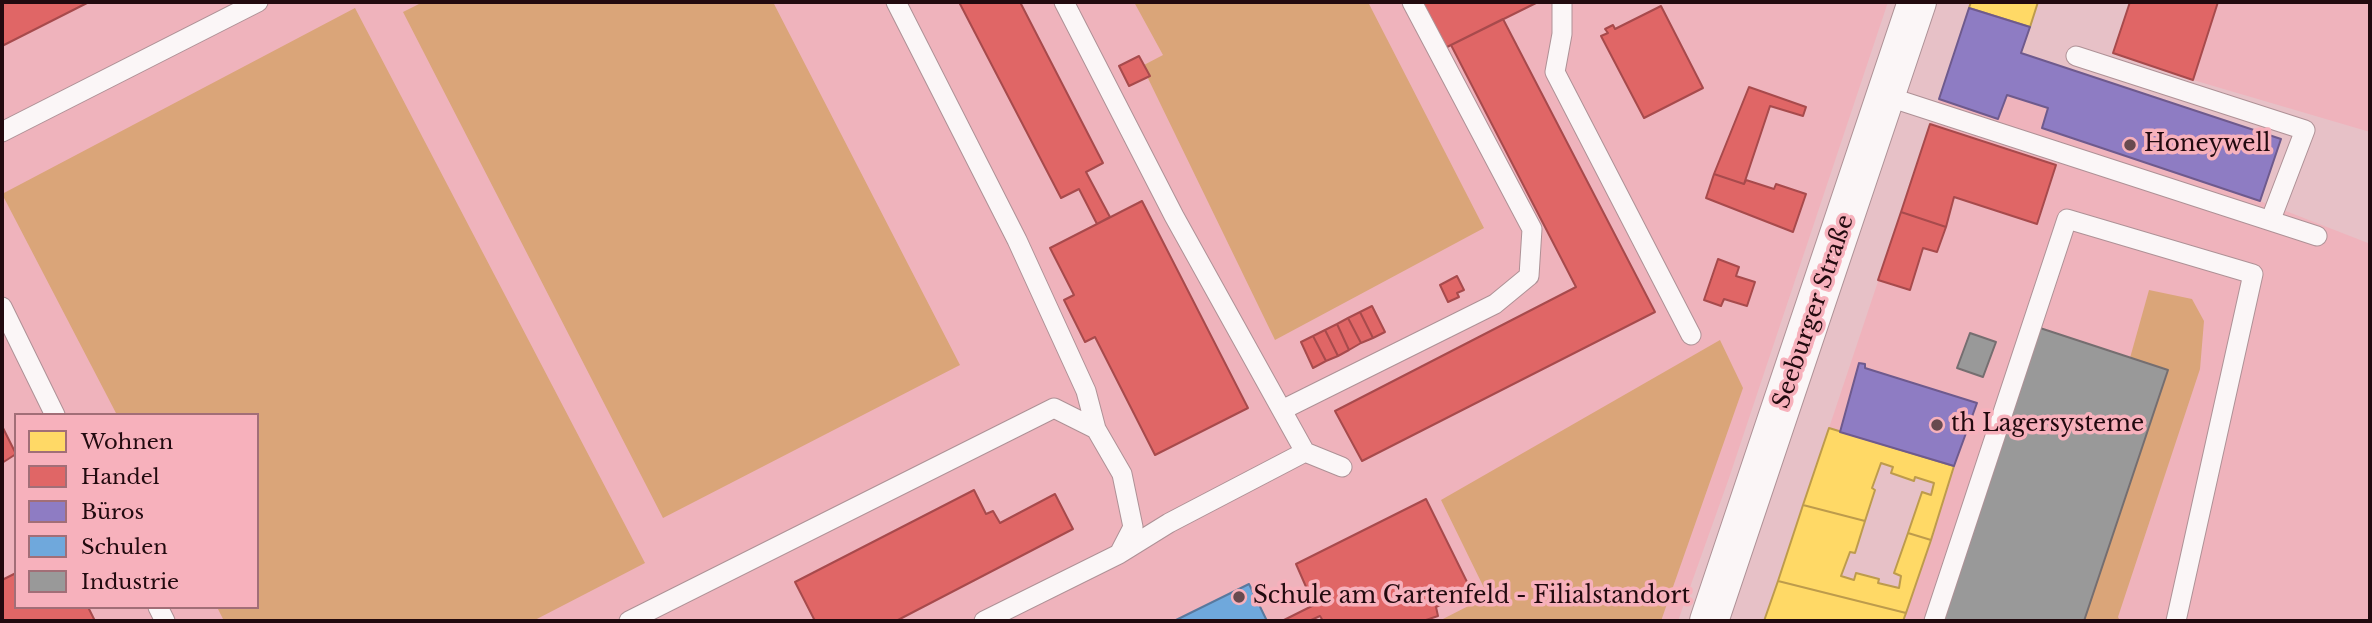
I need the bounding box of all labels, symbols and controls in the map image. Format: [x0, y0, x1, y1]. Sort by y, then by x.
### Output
place label: Honeywell [2144, 131, 2270, 159]
marker: Honeywell [2122, 137, 2138, 153]
street label: Seeburger Straße [1768, 212, 1860, 412]
place label: th Lagersysteme [1951, 411, 2144, 439]
legend [14, 413, 259, 609]
marker: th Lagersysteme [1929, 417, 1945, 433]
text: Wohnen [81, 429, 173, 455]
text: Handel [81, 464, 160, 490]
text: Büros [81, 499, 144, 525]
text: Schulen [81, 534, 168, 560]
text: Industrie [81, 569, 179, 595]
place label: Schule am Gartenfeld - Filialstandort [1253, 583, 1690, 611]
marker: Schule am Gartenfeld - Filialstandort [1231, 589, 1247, 605]

